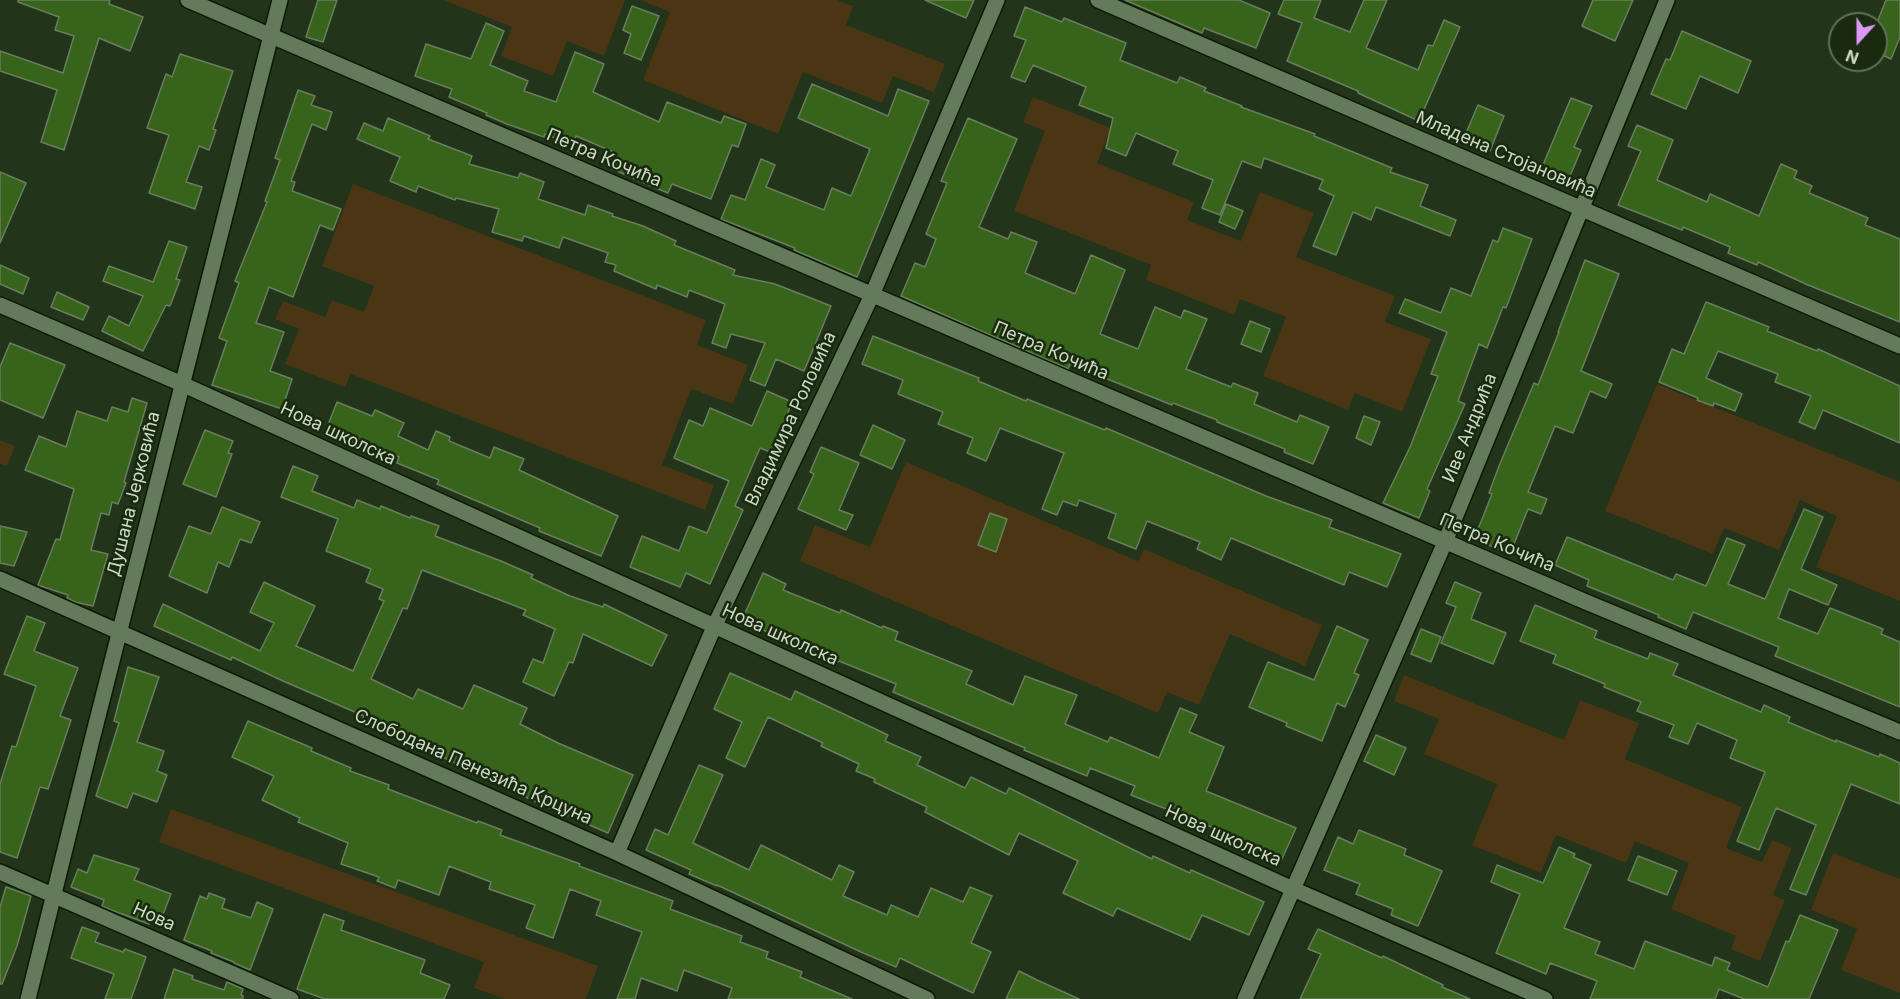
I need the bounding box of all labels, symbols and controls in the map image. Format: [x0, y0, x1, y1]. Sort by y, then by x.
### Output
north arrow [1828, 12, 1888, 72]
text: N [1843, 45, 1862, 68]
street label: Младена Стојановића [1413, 107, 1599, 203]
street label: Петра Кочића [543, 124, 665, 192]
street label: Петра Кочића [990, 317, 1112, 385]
street label: Владимира Роловића [741, 328, 841, 510]
street label: Иве Андрића [1438, 370, 1502, 486]
street label: Нова школска [277, 398, 399, 470]
street label: Душана Јерковића [103, 409, 165, 579]
street label: Петра Кочића [1436, 509, 1558, 577]
street label: Нова школска [719, 600, 841, 670]
street label: Слободана Пенезића Крцуна [351, 705, 595, 829]
street label: Нова школска [1162, 801, 1284, 871]
street label: Нова [129, 898, 179, 936]

